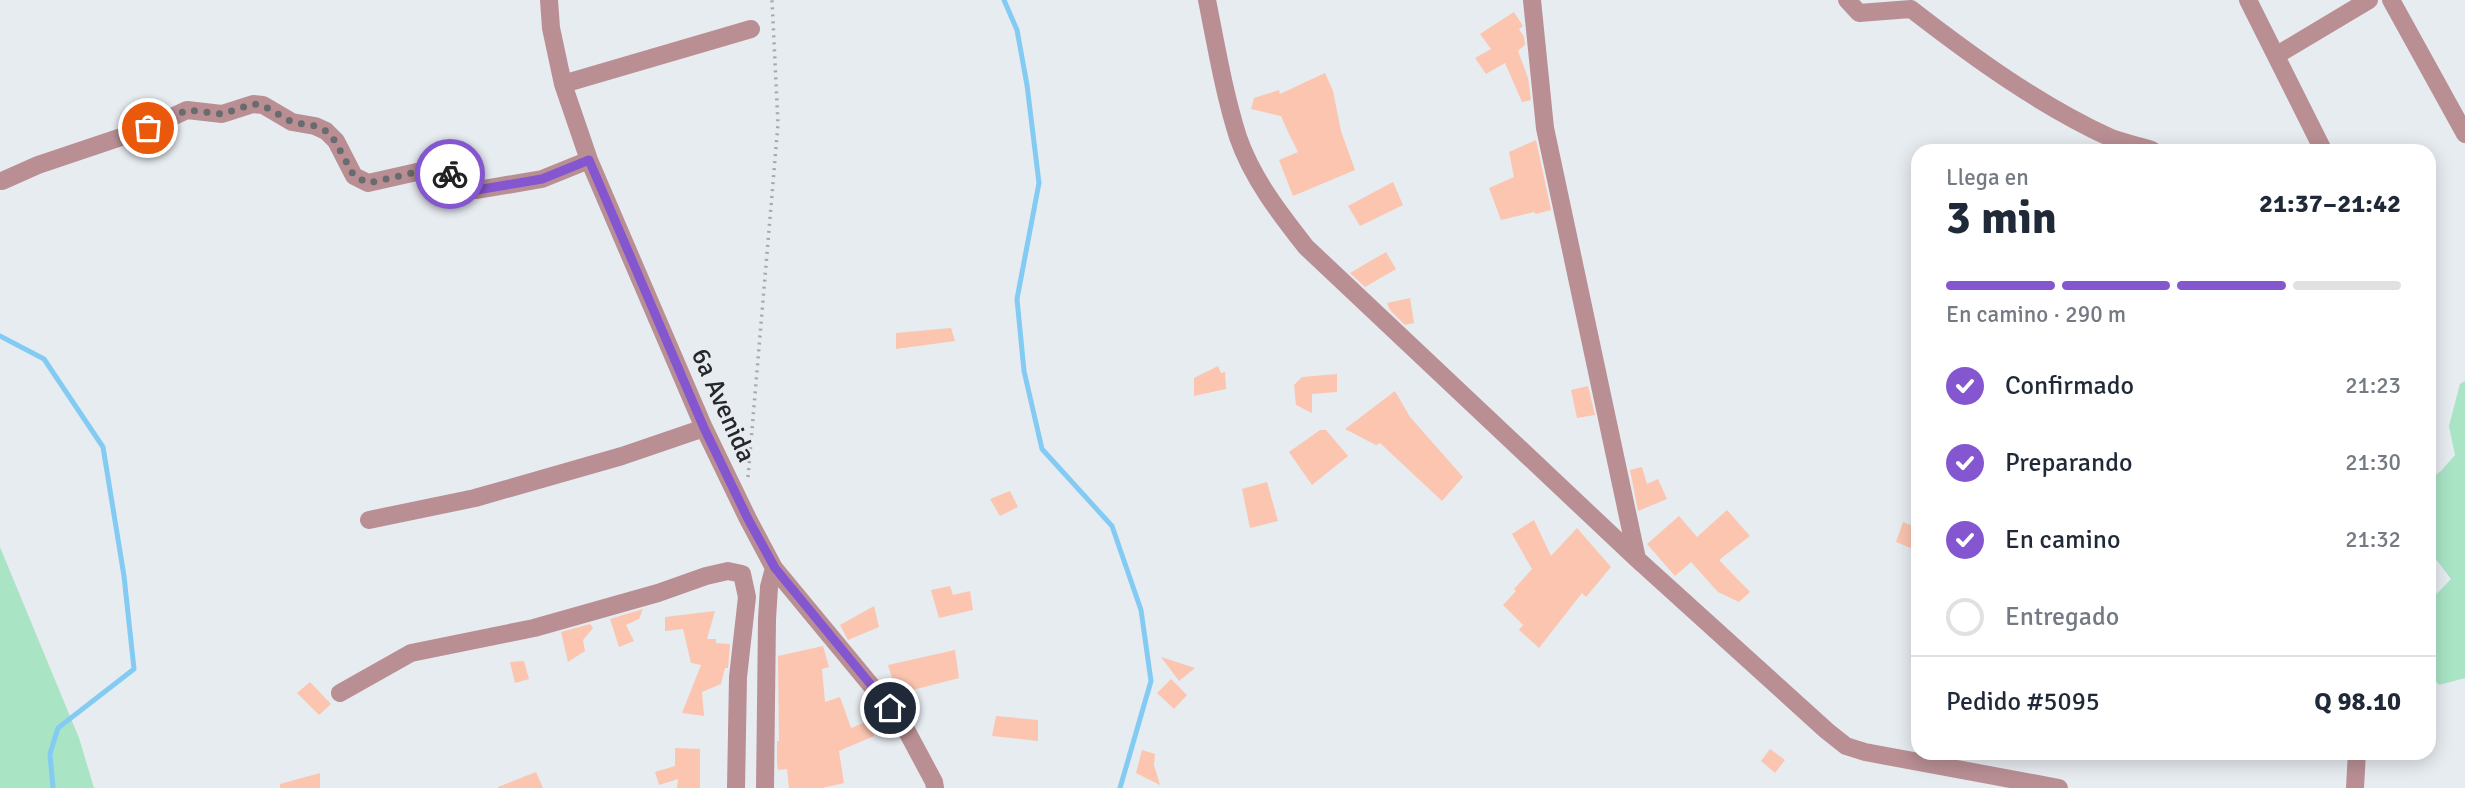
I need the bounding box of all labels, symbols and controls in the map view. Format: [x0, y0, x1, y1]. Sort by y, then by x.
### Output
pin [118, 98, 178, 158]
icon: bag [129, 109, 167, 147]
courier [415, 139, 485, 209]
icon: bike [431, 155, 469, 193]
text: Llega en [1946, 163, 2029, 192]
text: 21:37–21:42 [2259, 188, 2401, 220]
text: 3 min [1946, 190, 2057, 246]
text: En camino · 290 m [1946, 300, 2126, 329]
street label: 6a Avenida [684, 344, 762, 467]
icon: check [1946, 367, 1984, 405]
text: Confirmado [2005, 370, 2134, 402]
text: 21:23 [2345, 371, 2401, 400]
icon: check [1946, 444, 1984, 482]
text: Preparando [2005, 447, 2132, 479]
text: 21:30 [2345, 448, 2401, 477]
icon: check [1946, 521, 1984, 559]
text: En camino [2005, 524, 2121, 556]
text: 21:32 [2345, 525, 2401, 554]
text: Entregado [2005, 601, 2119, 633]
pin [860, 678, 920, 738]
text: Pedido #5095 [1946, 686, 2100, 718]
text: Q 98.10 [2314, 686, 2401, 718]
icon: home [871, 689, 909, 727]

